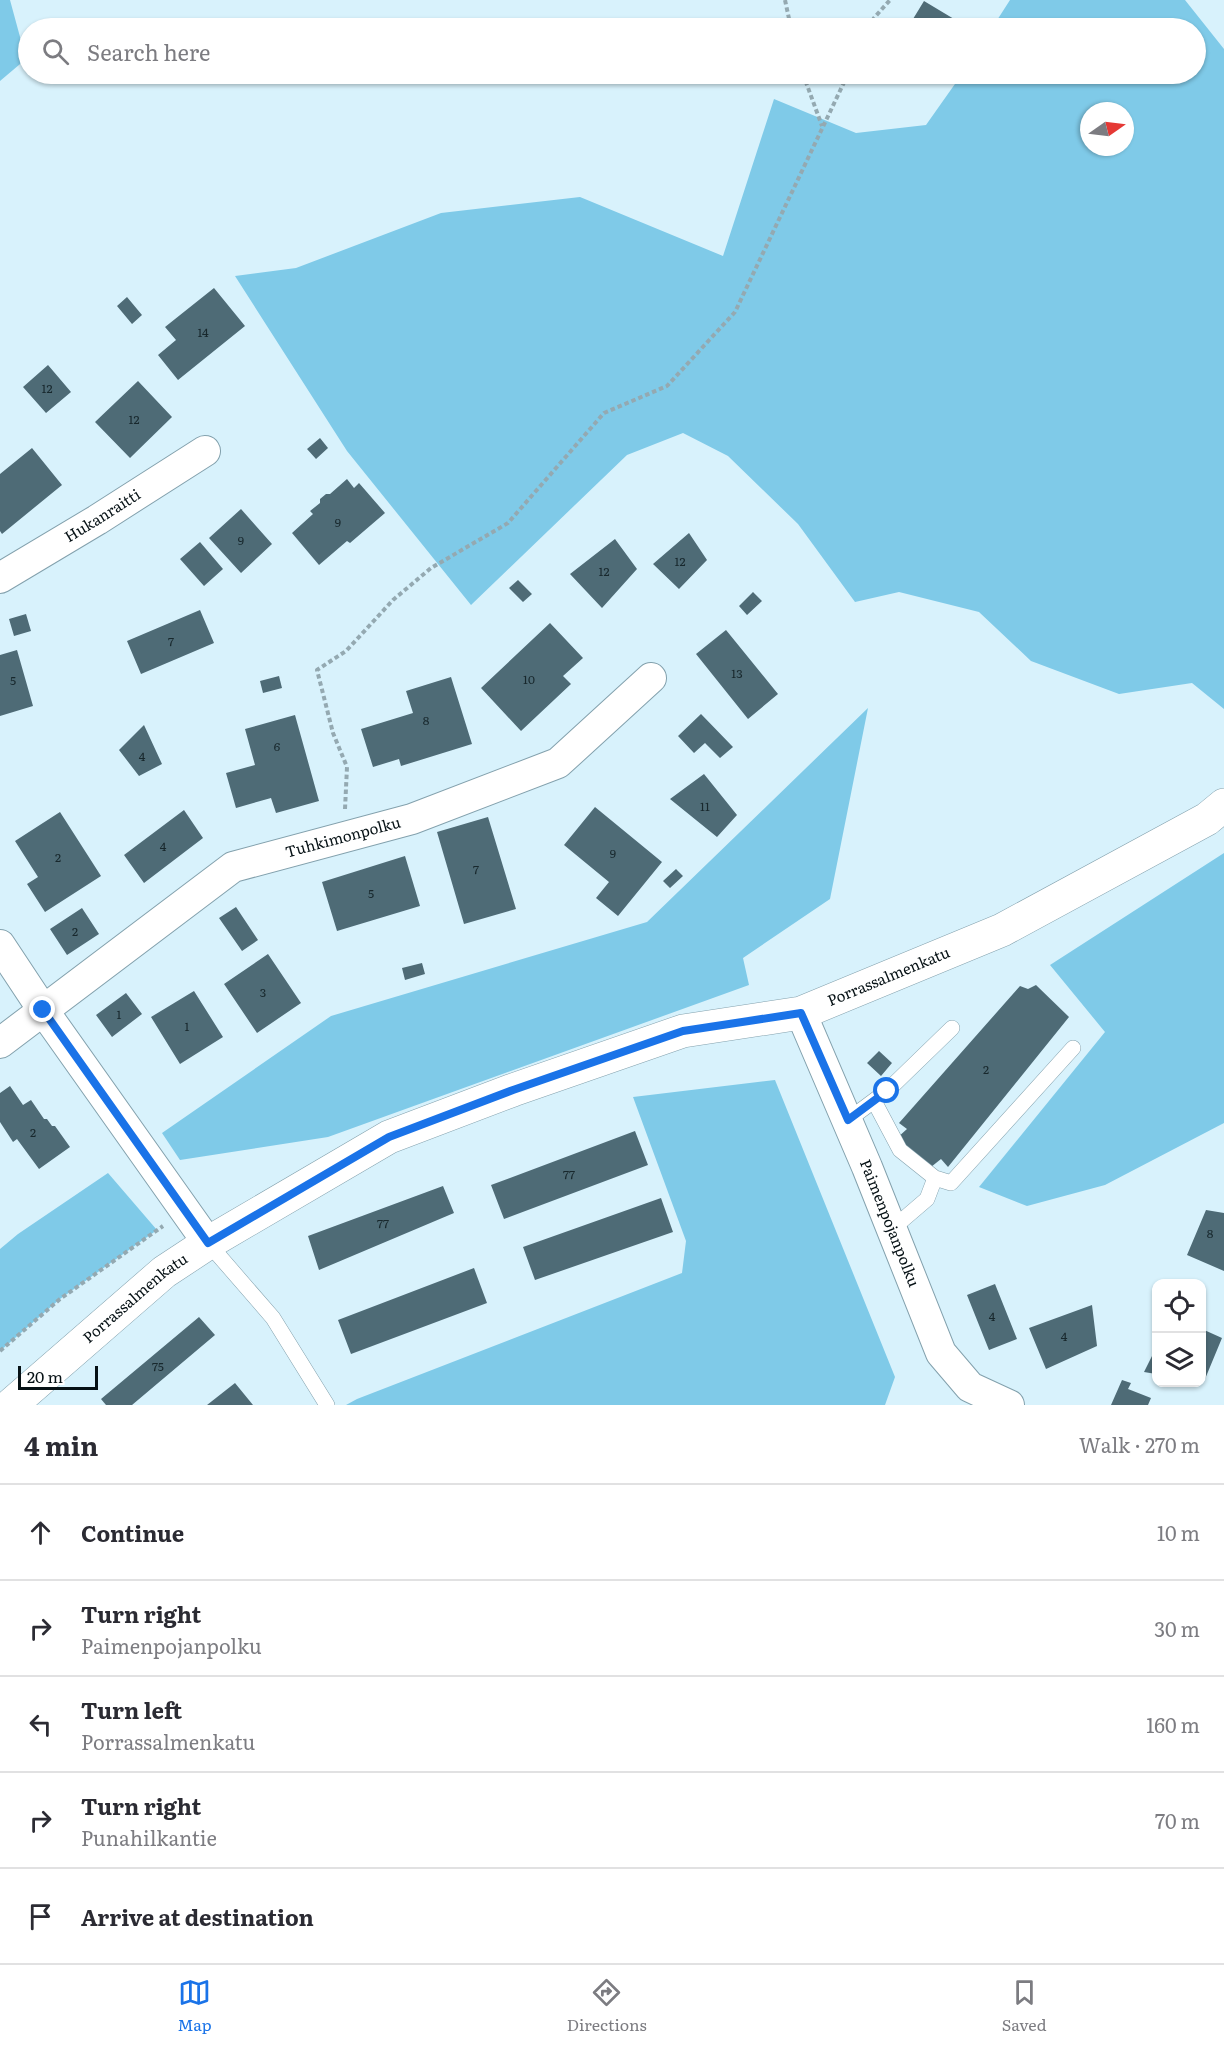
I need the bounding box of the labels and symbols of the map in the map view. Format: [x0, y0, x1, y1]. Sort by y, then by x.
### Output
north arrow [1080, 102, 1134, 156]
house number: 14 [197, 323, 209, 341]
house number: 12 [42, 379, 52, 397]
house number: 12 [129, 410, 139, 428]
street label: Hukanraitti [60, 482, 144, 547]
house number: 9 [335, 513, 341, 531]
house number: 9 [238, 531, 244, 549]
house number: 12 [675, 552, 685, 570]
house number: 12 [599, 562, 609, 580]
house number: 7 [168, 632, 174, 650]
house number: 13 [731, 664, 743, 682]
house number: 10 [523, 670, 535, 688]
house number: 5 [10, 671, 16, 689]
house number: 8 [423, 711, 430, 729]
house number: 6 [274, 737, 281, 755]
house number: 4 [139, 747, 146, 765]
house number: 11 [700, 797, 710, 815]
street label: Tuhkimonpolku [282, 809, 403, 862]
house number: 4 [160, 837, 167, 855]
house number: 9 [610, 844, 616, 862]
house number: 2 [55, 848, 61, 866]
house number: 7 [473, 860, 479, 878]
house number: 5 [368, 884, 374, 902]
house number: 2 [72, 922, 78, 940]
street label: Porrassalmenkatu [823, 940, 953, 1011]
house number: 3 [260, 983, 266, 1001]
route end [29, 996, 55, 1022]
house number: 1 [117, 1005, 122, 1023]
house number: 1 [185, 1017, 190, 1035]
house number: 2 [983, 1060, 989, 1078]
route start [873, 1077, 899, 1103]
house number: 2 [30, 1123, 36, 1141]
street label: Paimenpojanpolku [855, 1155, 927, 1290]
house number: 77 [563, 1165, 575, 1183]
house number: 77 [377, 1214, 389, 1232]
house number: 8 [1207, 1224, 1214, 1242]
street label: Porrassalmenkatu [77, 1246, 192, 1348]
house number: 4 [989, 1307, 996, 1325]
house number: 4 [1061, 1327, 1068, 1345]
house number: 75 [152, 1357, 164, 1375]
scale bar [18, 1363, 98, 1390]

